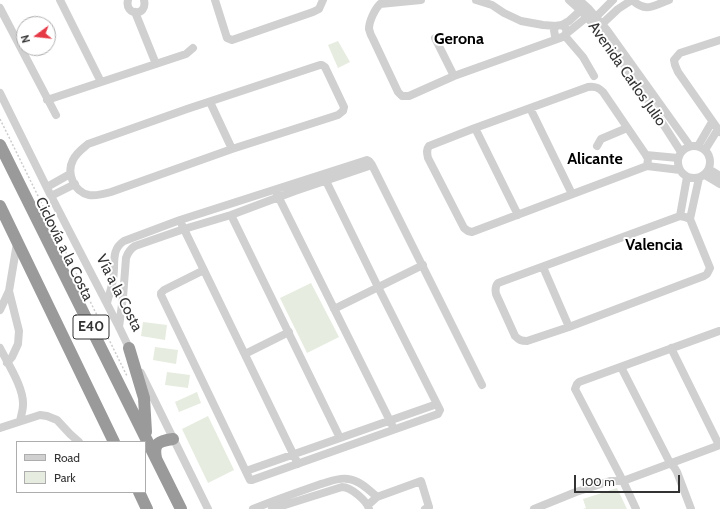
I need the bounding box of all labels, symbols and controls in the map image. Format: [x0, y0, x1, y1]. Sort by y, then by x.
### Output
north arrow [16, 16, 56, 56]
street label: Avenida Carlos Julio [584, 18, 670, 130]
district label: Gerona [434, 29, 484, 49]
text: N [18, 33, 33, 44]
district label: Alicante [567, 149, 623, 169]
street label: Ciclovía a la Costa [31, 194, 97, 304]
district label: Valencia [625, 235, 683, 255]
street label: Vía a la Costa [92, 251, 146, 335]
road number: E40 [73, 315, 109, 339]
legend [16, 441, 146, 493]
text: Road [54, 450, 80, 465]
scale bar [576, 467, 682, 493]
text: Park [54, 470, 76, 485]
text: 100 m [581, 474, 615, 489]

